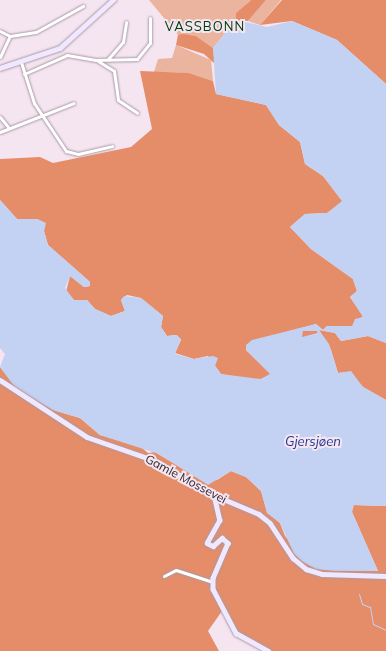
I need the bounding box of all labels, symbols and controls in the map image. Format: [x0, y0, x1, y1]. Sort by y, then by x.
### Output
district label: VASSBONN [165, 18, 245, 34]
water label: Gjersjøen [285, 433, 341, 449]
street label: Gamle Mossevei [143, 451, 229, 507]

